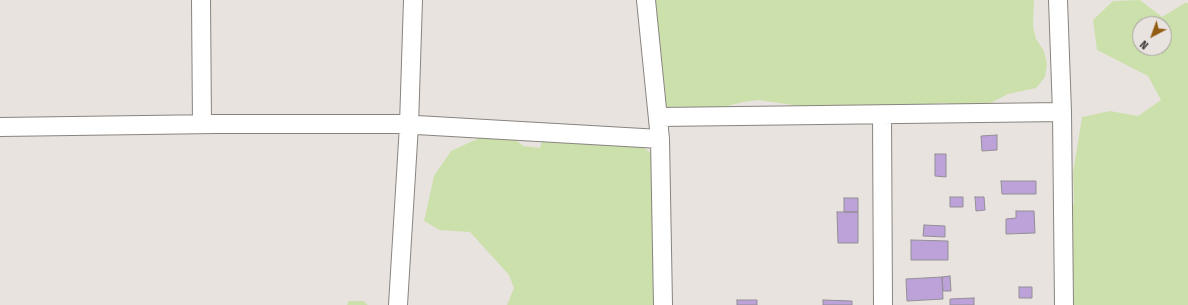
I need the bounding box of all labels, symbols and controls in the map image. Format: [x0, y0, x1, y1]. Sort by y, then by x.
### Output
north arrow [1132, 16, 1172, 56]
text: N [1138, 38, 1151, 52]

